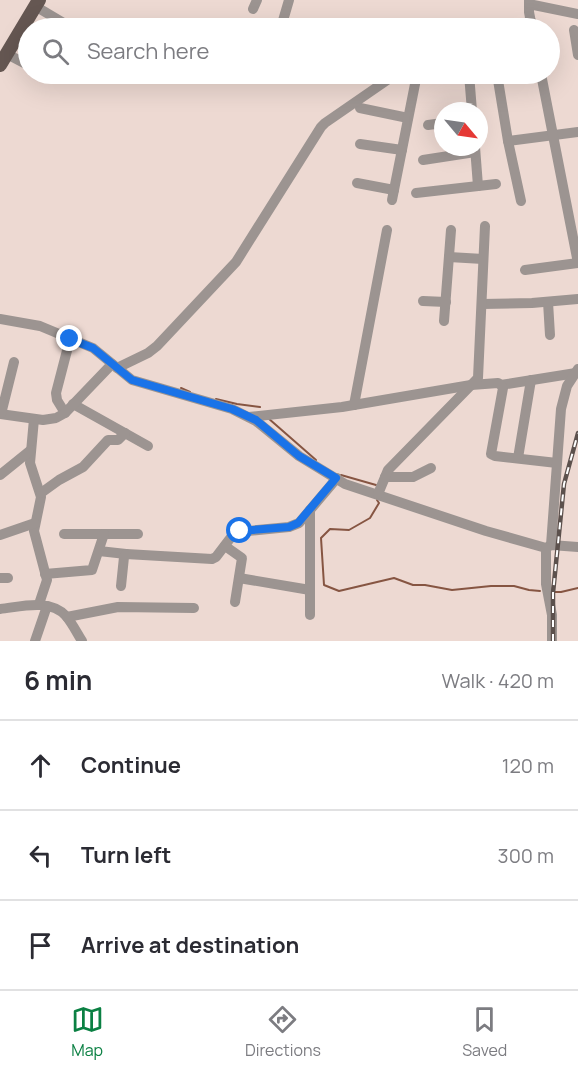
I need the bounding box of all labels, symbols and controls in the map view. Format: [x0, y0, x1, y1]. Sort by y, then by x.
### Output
search box [18, 18, 560, 84]
icon: search [39, 35, 72, 68]
text: Search here [87, 36, 209, 66]
north arrow [434, 102, 488, 156]
route end [56, 325, 82, 351]
route start [226, 517, 252, 543]
text: 6 min [24, 662, 92, 698]
text: Walk · 420 m [442, 667, 554, 694]
icon: ahead [24, 749, 57, 782]
text: Continue [81, 750, 181, 780]
text: 120 m [502, 752, 554, 779]
icon: left [24, 839, 57, 872]
text: Turn left [81, 840, 171, 870]
text: 300 m [498, 842, 554, 869]
icon: arrive [24, 929, 57, 962]
text: Arrive at destination [81, 930, 299, 960]
tab: Map [71, 1003, 104, 1061]
tab: Directions [245, 1003, 321, 1061]
tab: Saved [462, 1003, 507, 1061]

